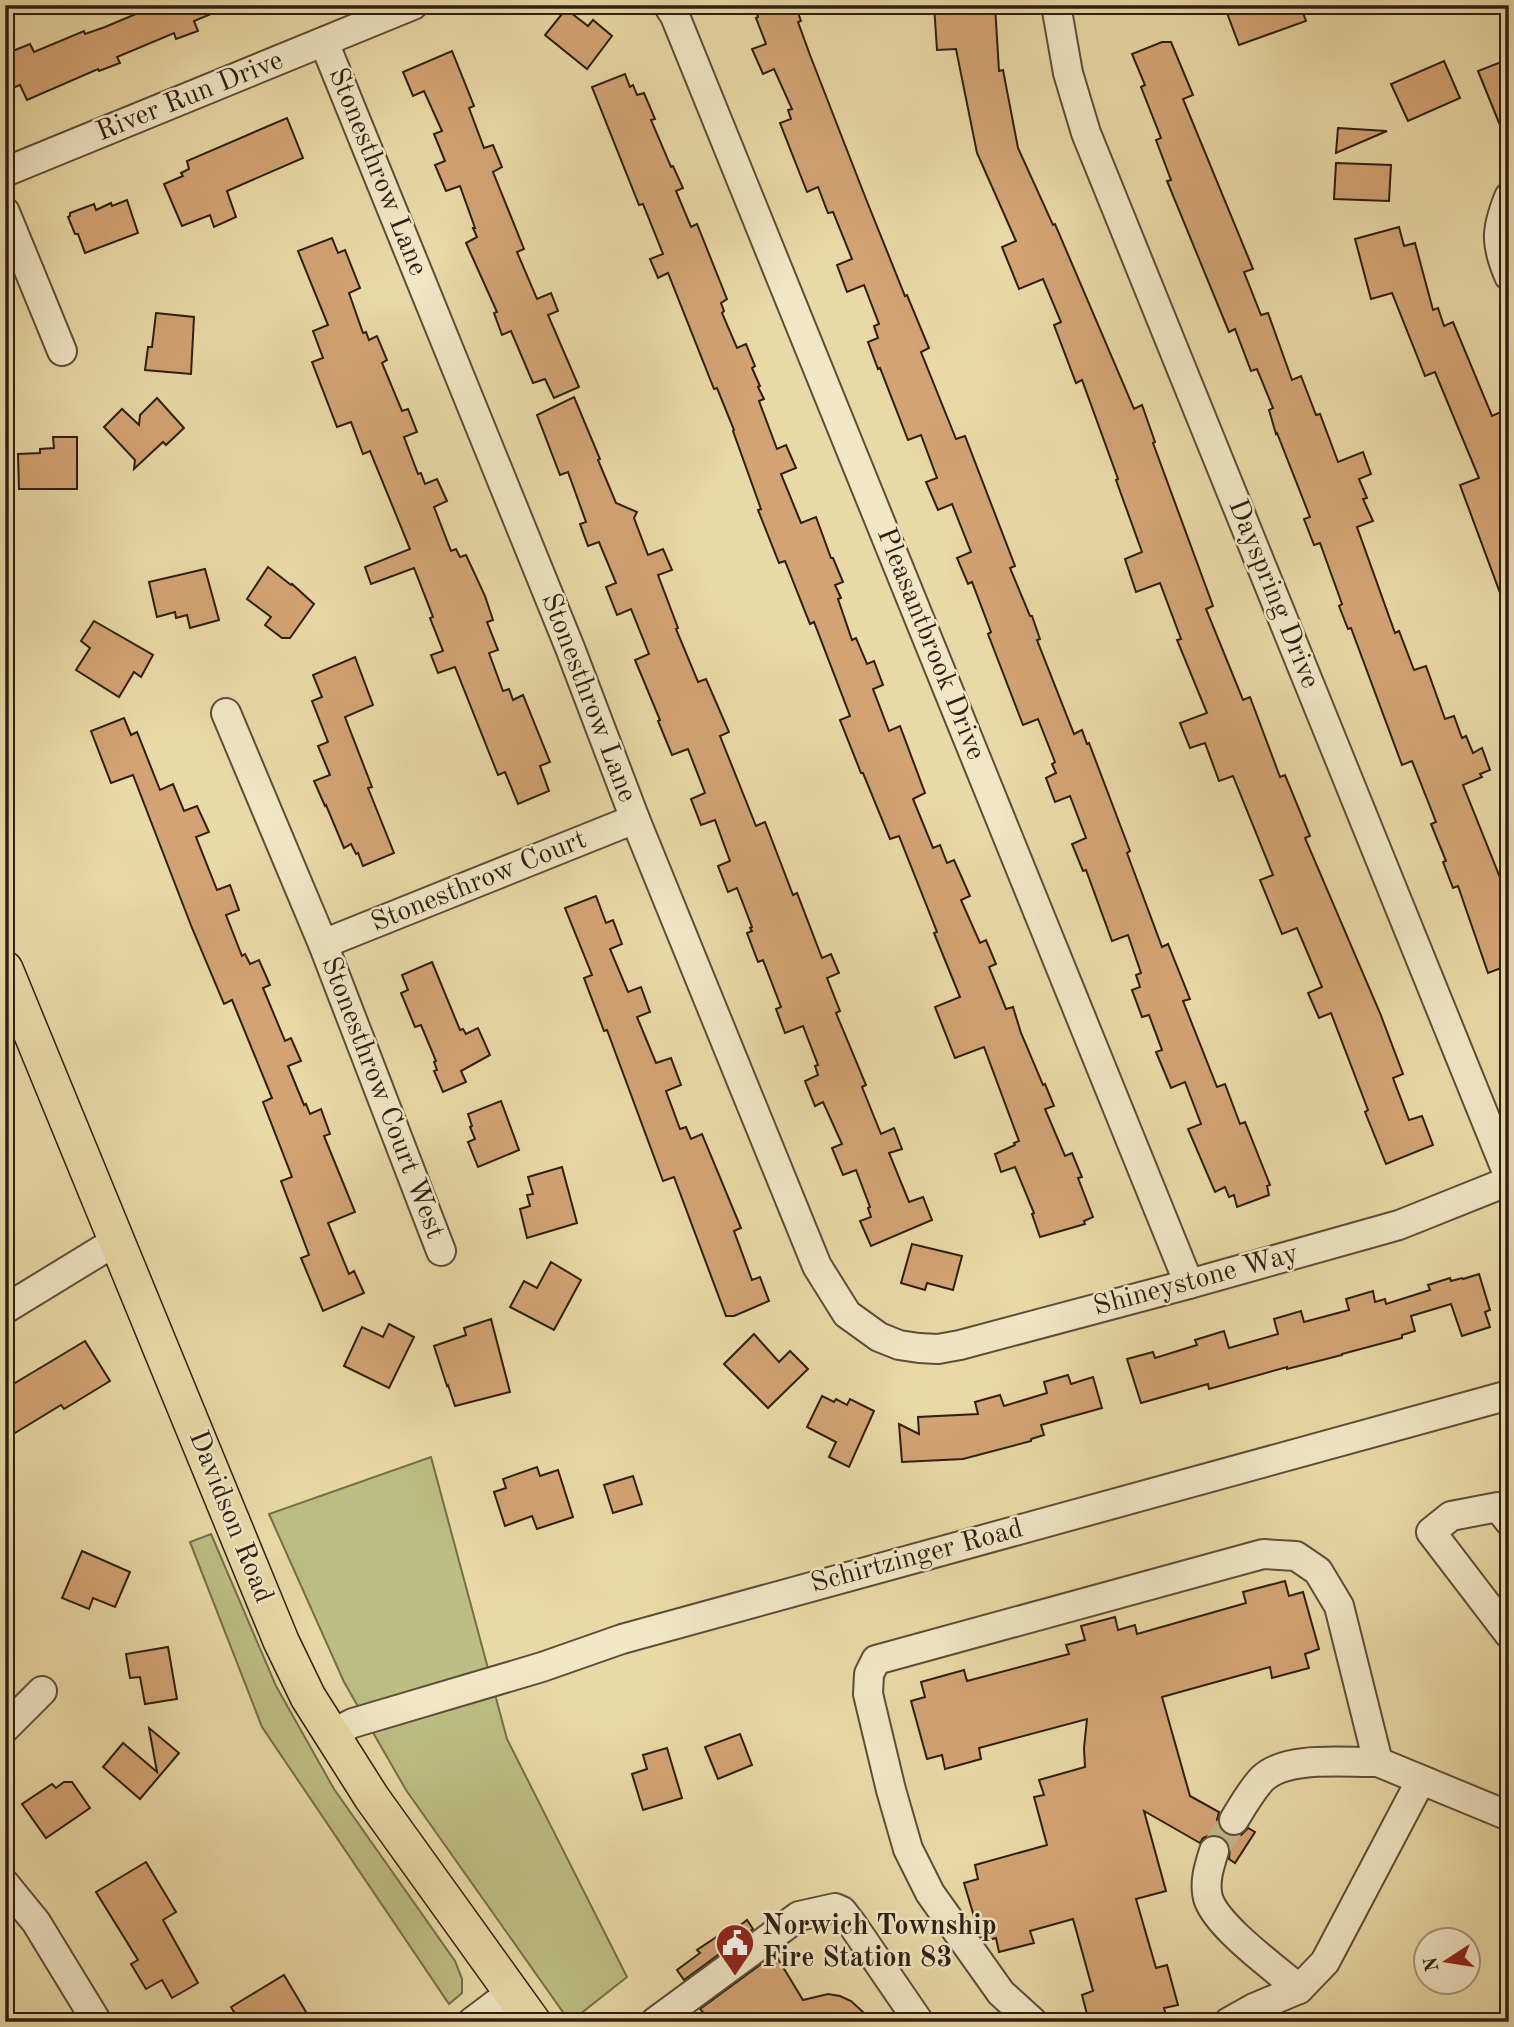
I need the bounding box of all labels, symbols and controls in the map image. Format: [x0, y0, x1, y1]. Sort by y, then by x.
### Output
street label: River Run Drive [93, 47, 287, 147]
street label: Stonesthrow Lane [323, 64, 431, 280]
street label: Dayspring Drive [1222, 496, 1324, 692]
street label: Pleasantbrook Drive [871, 524, 989, 764]
street label: Stonesthrow Lane [535, 590, 641, 806]
street label: Stonesthrow Court [367, 826, 591, 938]
street label: Stonesthrow Court West [315, 953, 449, 1243]
street label: Shineystone Way [1091, 1240, 1301, 1322]
street label: Davidson Road [183, 1427, 277, 1607]
street label: Schirtzinger Road [808, 1515, 1026, 1599]
place label: Norwich Township Fire Station 83 [762, 1913, 997, 1973]
public building icon: Norwich Township Fire Station 83 [714, 1922, 756, 1977]
north arrow [1412, 1926, 1482, 1996]
text: N [1422, 1954, 1444, 1973]

